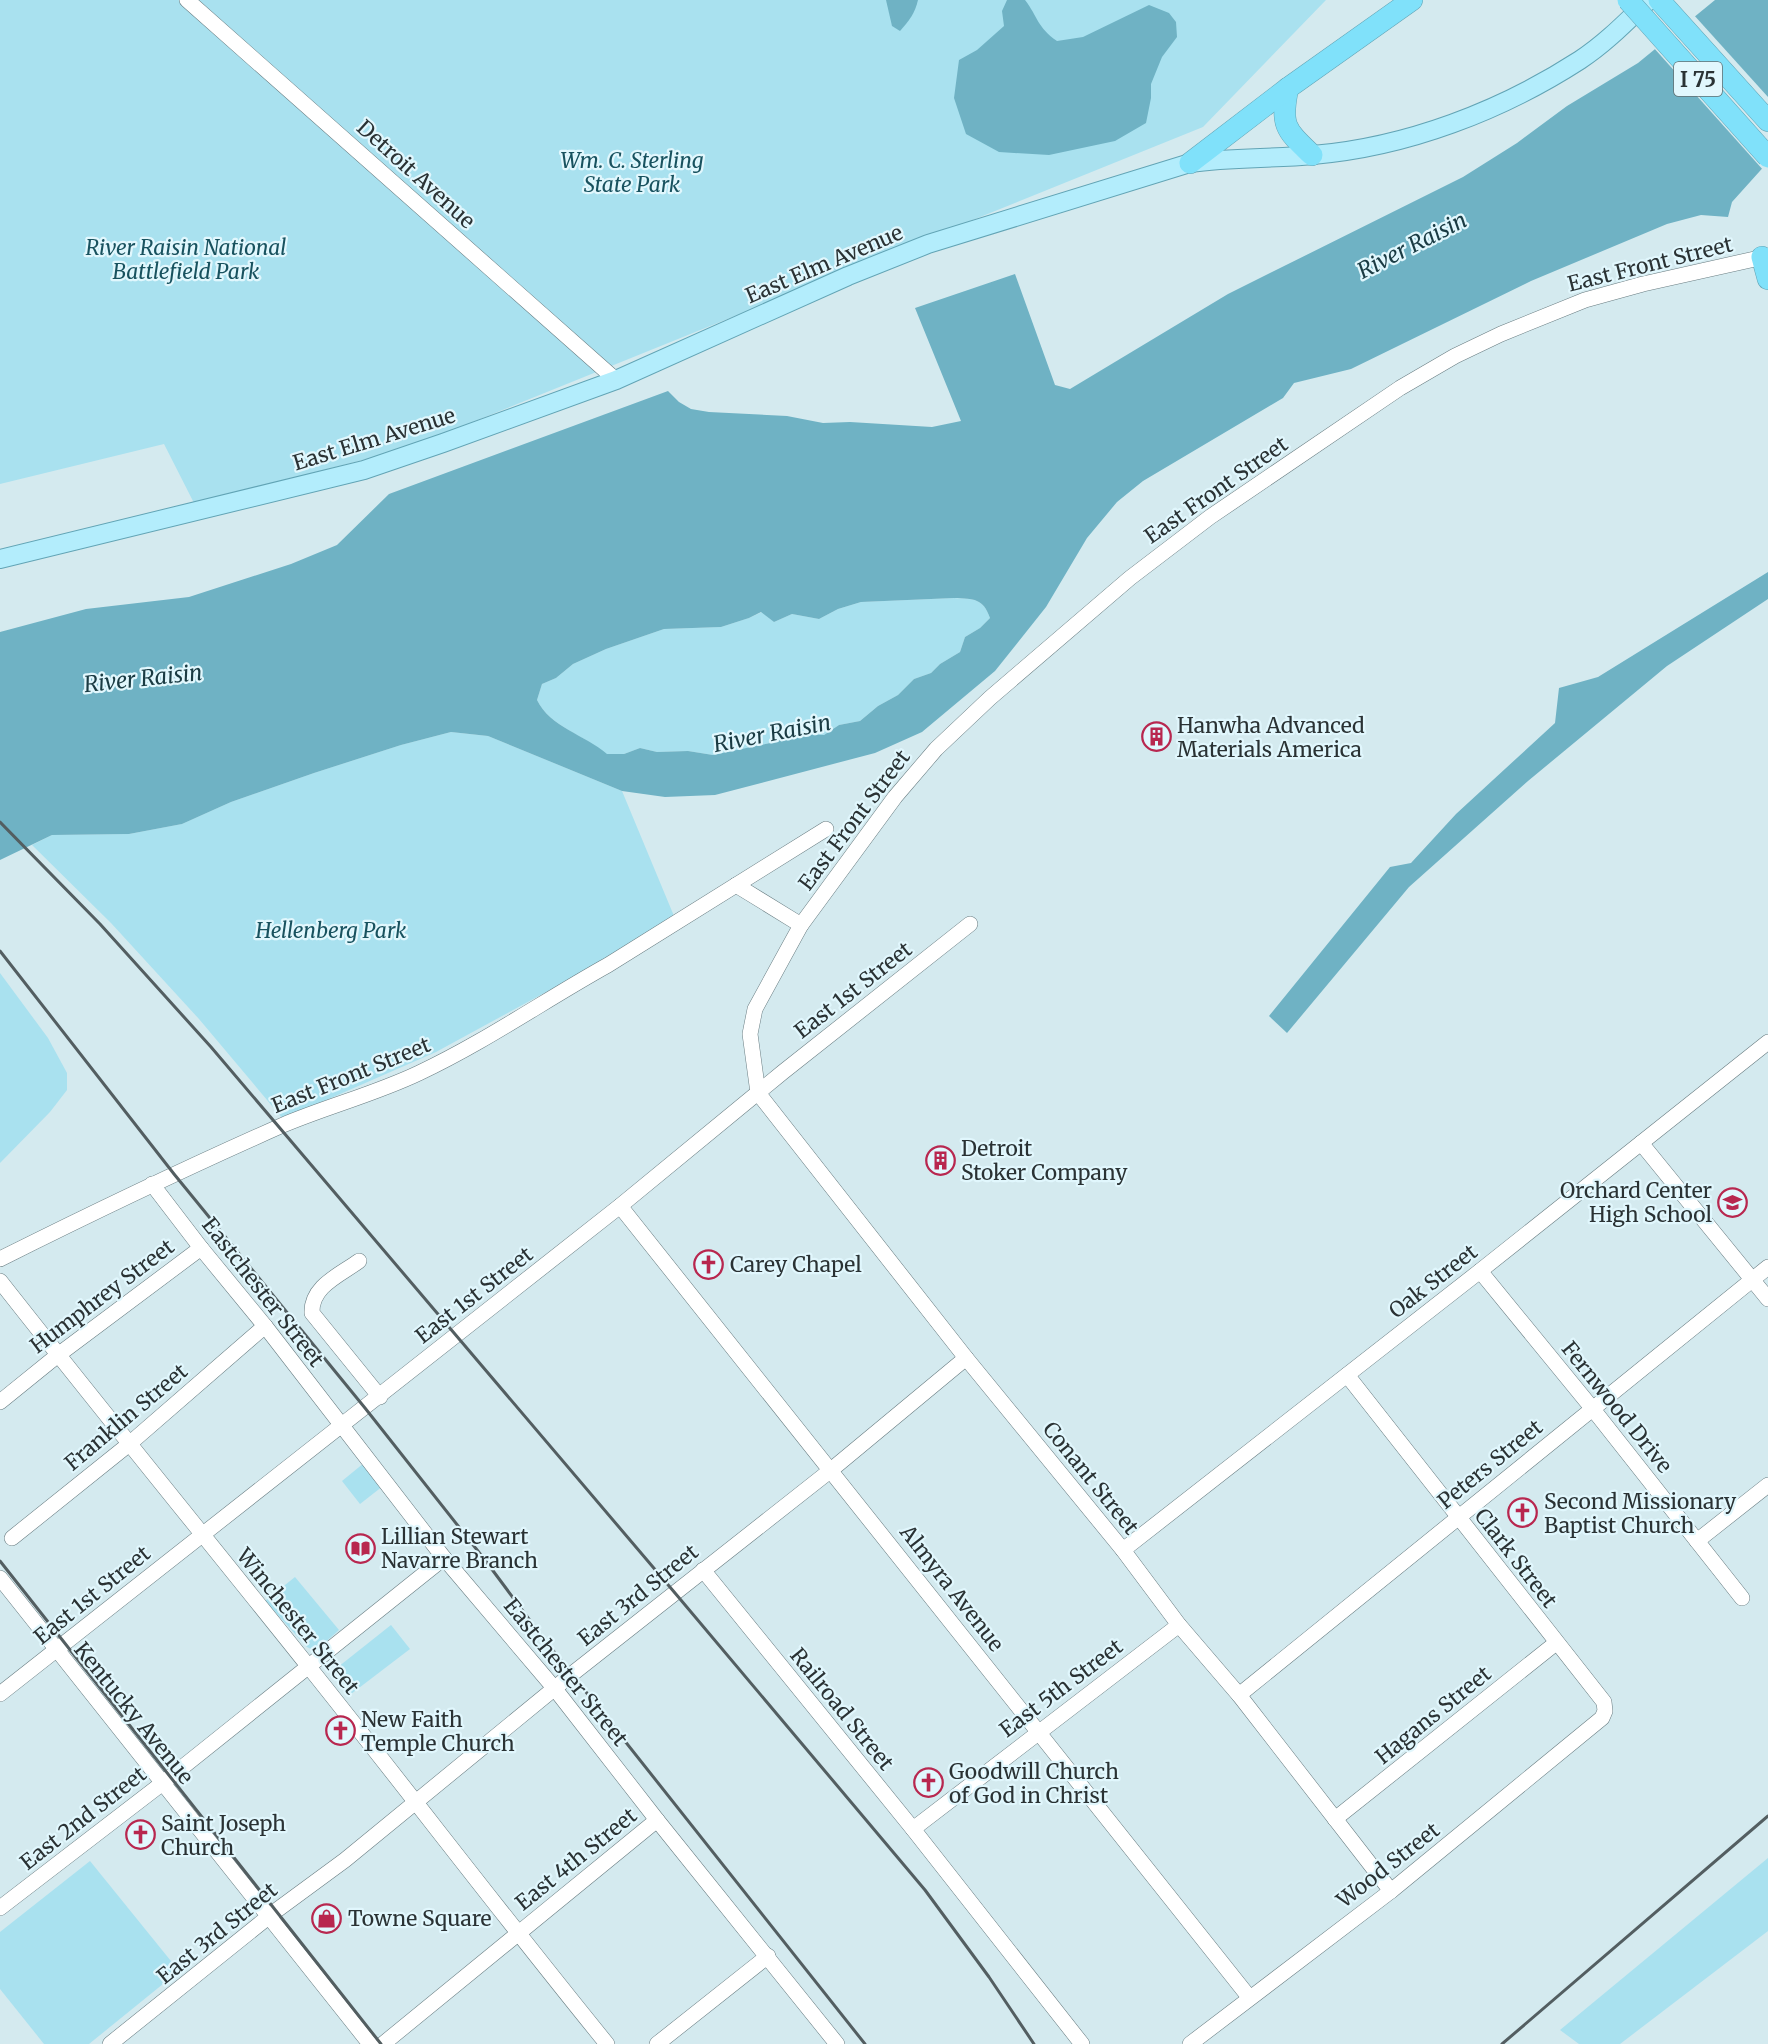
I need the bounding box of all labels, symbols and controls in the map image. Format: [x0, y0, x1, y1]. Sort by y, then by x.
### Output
road number: I 75 [1674, 62, 1722, 96]
street label: Detroit Avenue [351, 114, 481, 234]
park label: Wm. C. Sterling State Park [561, 147, 704, 198]
water label: River Raisin [1353, 206, 1471, 284]
street label: East Elm Avenue [741, 219, 907, 309]
street label: East Front Street [1565, 230, 1735, 298]
park label: River Raisin National Battlefield Park [85, 234, 287, 285]
street label: East Elm Avenue [290, 401, 459, 477]
street label: East Front Street [1139, 430, 1293, 550]
water label: River Raisin [82, 658, 204, 698]
water label: River Raisin [711, 708, 833, 758]
place label: Hanwha Advanced Materials America [1177, 712, 1365, 763]
building icon: Hanwha Advanced Materials America [1140, 721, 1172, 753]
street label: East Front Street [792, 744, 916, 896]
park label: Hellenberg Park [255, 917, 407, 944]
street label: East 1st Street [789, 936, 917, 1044]
street label: East Front Street [268, 1031, 434, 1119]
place label: Detroit Stoker Company [961, 1135, 1128, 1186]
building icon: Detroit Stoker Company [924, 1144, 956, 1176]
place label: Orchard Center High School [1560, 1177, 1712, 1228]
school or university icon: Orchard Center High School [1717, 1186, 1749, 1218]
street label: Eastchester Street [196, 1212, 330, 1372]
street label: Humphrey Street [25, 1233, 179, 1359]
street label: Oak Street [1383, 1238, 1483, 1324]
street label: East 1st Street [410, 1241, 538, 1349]
church icon: Carey Chapel [693, 1248, 725, 1280]
place label: Carey Chapel [730, 1251, 862, 1278]
street label: Fernwood Drive [1556, 1336, 1678, 1478]
street label: Franklin Street [59, 1358, 193, 1476]
street label: Peters Street [1432, 1413, 1548, 1515]
street label: Conant Street [1037, 1416, 1145, 1540]
place label: Second Missionary Baptist Church [1544, 1488, 1737, 1539]
church icon: Second Missionary Baptist Church [1507, 1497, 1539, 1529]
street label: Clark Street [1469, 1503, 1563, 1613]
street label: Almyra Avenue [894, 1519, 1010, 1657]
place label: Lillian Stewart Navarre Branch [381, 1523, 538, 1574]
library icon: Lillian Stewart Navarre Branch [344, 1532, 376, 1564]
street label: East 3rd Street [572, 1538, 704, 1652]
street label: East 1st Street [28, 1540, 156, 1650]
street label: Winchester Street [230, 1542, 365, 1700]
street label: Eastchester Street [498, 1593, 634, 1751]
street label: East 5th Street [994, 1633, 1128, 1743]
street label: Kentucky Avenue [68, 1637, 200, 1790]
street label: Railroad Street [784, 1642, 900, 1776]
street label: Hagans Street [1370, 1660, 1496, 1770]
place label: New Faith Temple Church [361, 1706, 515, 1757]
church icon: New Faith Temple Church [324, 1715, 356, 1747]
place label: Goodwill Church of God in Christ [949, 1758, 1119, 1809]
street label: East 2nd Street [14, 1760, 152, 1876]
church icon: Goodwill Church of God in Christ [912, 1767, 944, 1799]
street label: East 4th Street [510, 1802, 642, 1916]
place label: Saint Joseph Church [161, 1810, 286, 1861]
street label: Wood Street [1330, 1816, 1445, 1914]
church icon: Saint Joseph Church [124, 1819, 156, 1851]
street label: East 3rd Street [151, 1876, 283, 1990]
shop icon: Towne Square [311, 1902, 343, 1934]
place label: Towne Square [348, 1905, 492, 1932]

